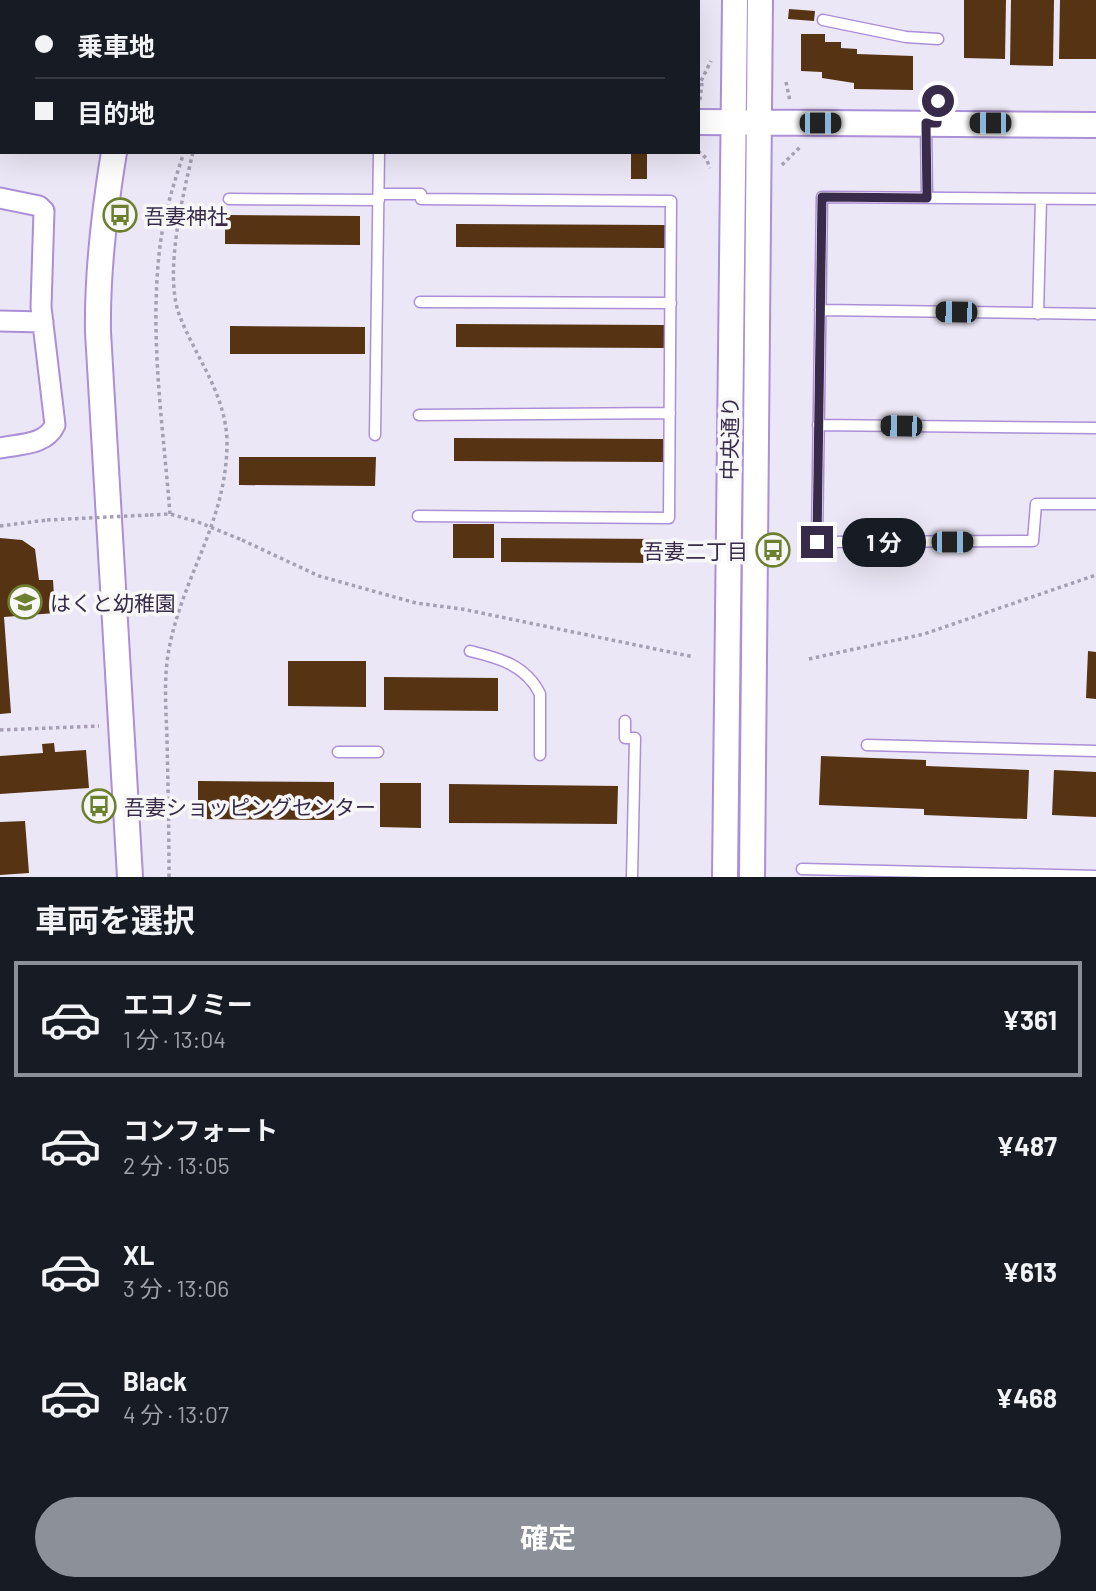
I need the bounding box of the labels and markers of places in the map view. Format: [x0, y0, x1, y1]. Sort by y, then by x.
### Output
bus stop icon: 吾妻神社 [101, 196, 139, 234]
place label: 吾妻神社 [144, 203, 228, 228]
bus stop icon: 吾妻二丁目 [754, 531, 792, 569]
place label: 吾妻二丁目 [643, 538, 748, 563]
school or university icon: はくと幼稚園 [6, 583, 44, 621]
place label: はくと幼稚園 [50, 590, 176, 615]
bus stop icon: 吾妻ショッピングセンター [80, 787, 118, 825]
place label: 吾妻ショッピングセンター [124, 794, 376, 819]

